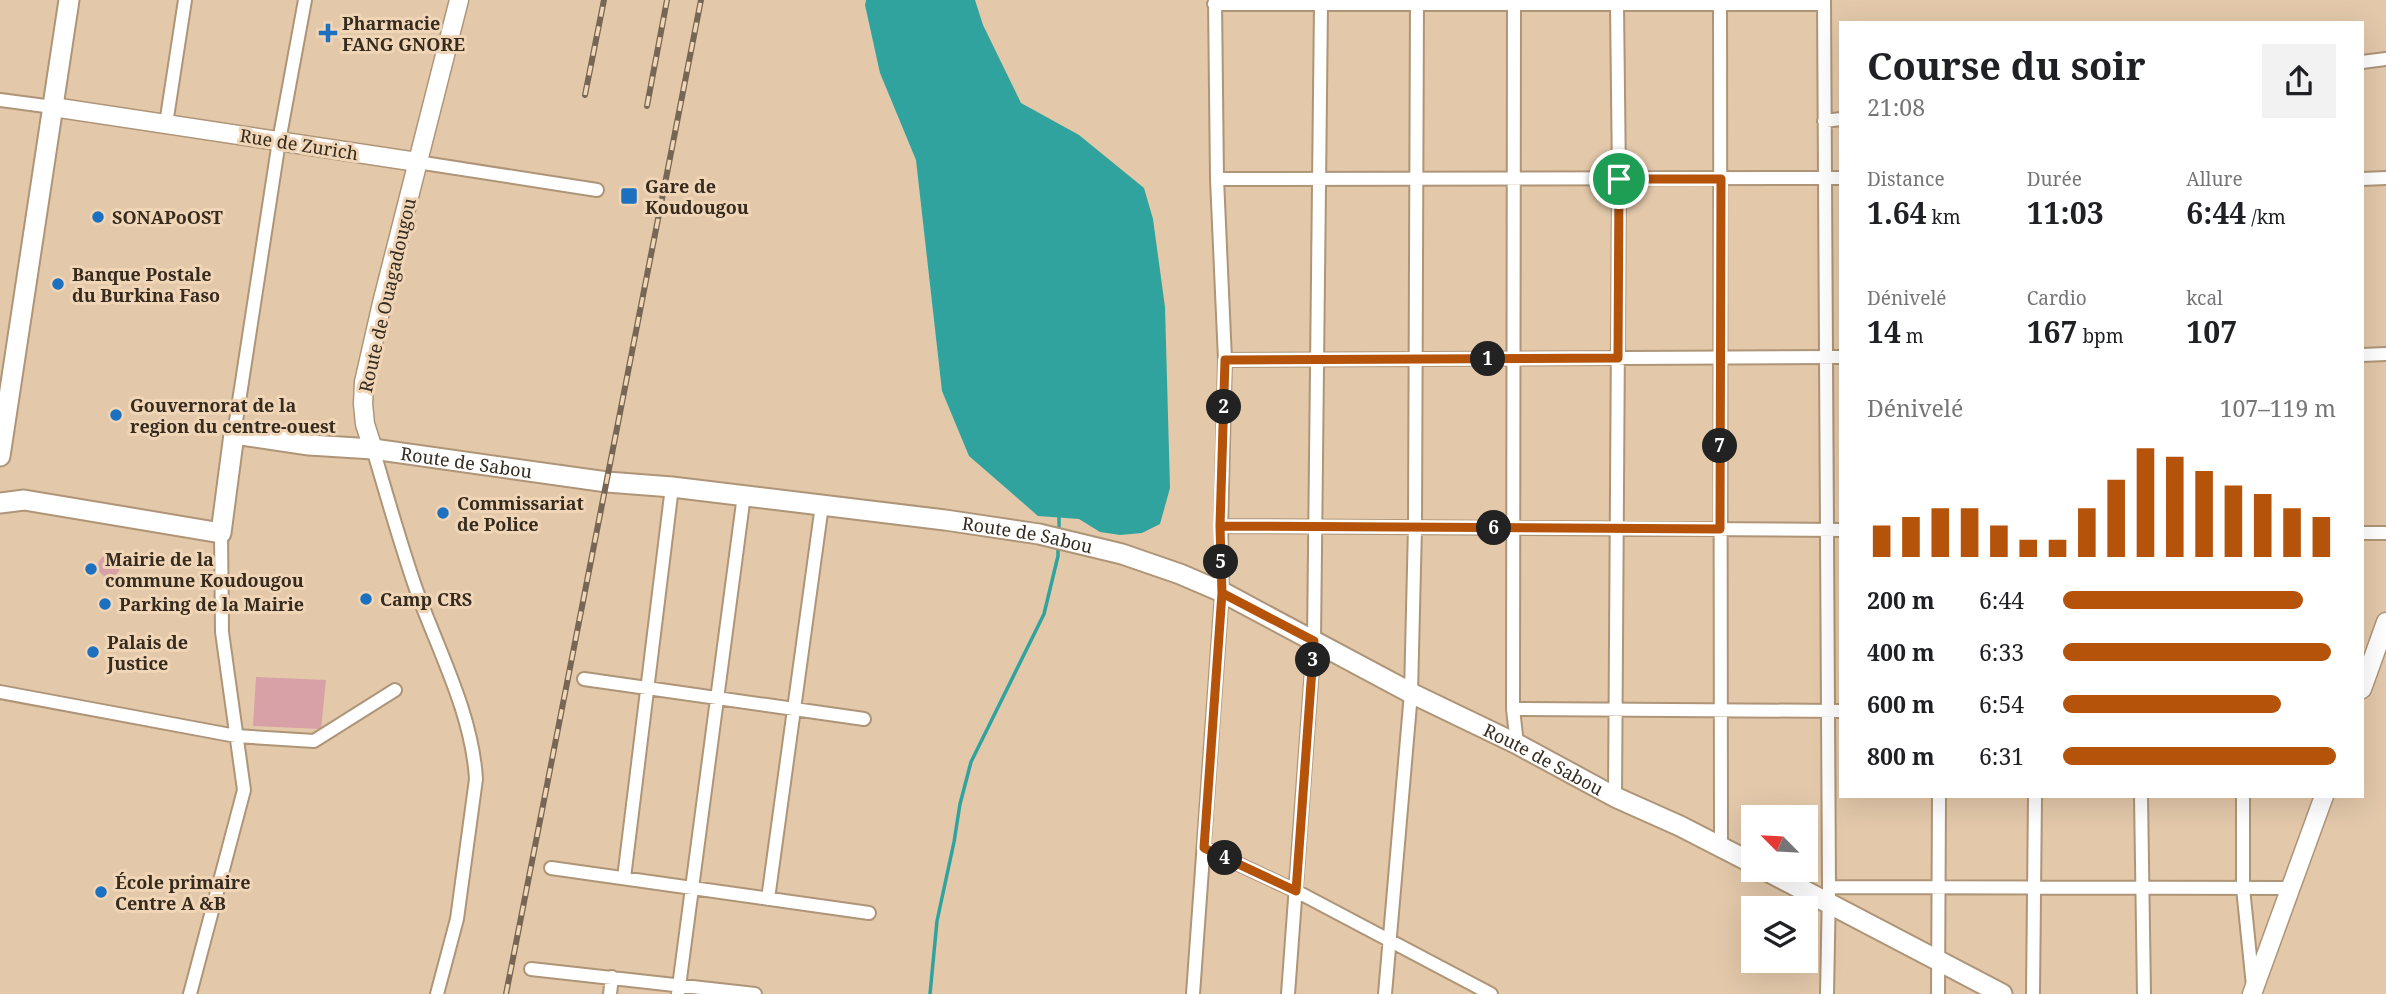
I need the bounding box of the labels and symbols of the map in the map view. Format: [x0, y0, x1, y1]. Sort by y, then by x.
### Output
place label: Pharmacie FANG GNORE [342, 11, 465, 56]
marker: Pharmacie FANG GNORE [320, 25, 336, 41]
street label: Rue de Zurich [238, 123, 360, 165]
pin [1589, 149, 1649, 209]
place label: Gare de Koudougou [645, 174, 749, 219]
marker: Gare de Koudougou [619, 186, 639, 206]
street label: Route de Ouagadougou [353, 195, 421, 395]
place label: SONAPoOST [112, 205, 223, 229]
marker: SONAPoOST [90, 209, 106, 225]
place label: Banque Postale du Burkina Faso [72, 262, 220, 307]
marker: Banque Postale du Burkina Faso [50, 276, 66, 292]
pin: 1 [1470, 342, 1506, 376]
pin: 2 [1206, 390, 1242, 424]
place label: Gouvernorat de la region du centre-ouest [130, 393, 336, 438]
marker: Gouvernorat de la region du centre-ouest [108, 407, 124, 423]
pin: 7 [1702, 428, 1738, 464]
street label: Route de Sabou [399, 441, 534, 483]
place label: Commissariat de Police [457, 491, 584, 536]
marker: Commissariat de Police [435, 505, 451, 521]
pin: 6 [1476, 510, 1512, 546]
street label: Route de Sabou [961, 511, 1096, 559]
pin: 5 [1204, 544, 1238, 580]
place label: Mairie de la commune Koudougou [105, 547, 304, 592]
marker: Mairie de la commune Koudougou [83, 561, 99, 577]
place label: Camp CRS [380, 587, 472, 611]
marker: Camp CRS [358, 591, 374, 607]
place label: Parking de la Mairie [119, 592, 304, 616]
marker: Parking de la Mairie [97, 596, 113, 612]
place label: Palais de Justice [106, 630, 188, 675]
pin: 3 [1296, 642, 1330, 678]
marker: Palais de Justice [85, 644, 101, 660]
street label: Route de Sabou [1479, 718, 1608, 801]
north arrow [1741, 805, 1818, 882]
pin: 4 [1208, 840, 1242, 876]
place label: École primaire Centre A &B [115, 870, 251, 915]
marker: École primaire Centre A &B [93, 884, 109, 900]

